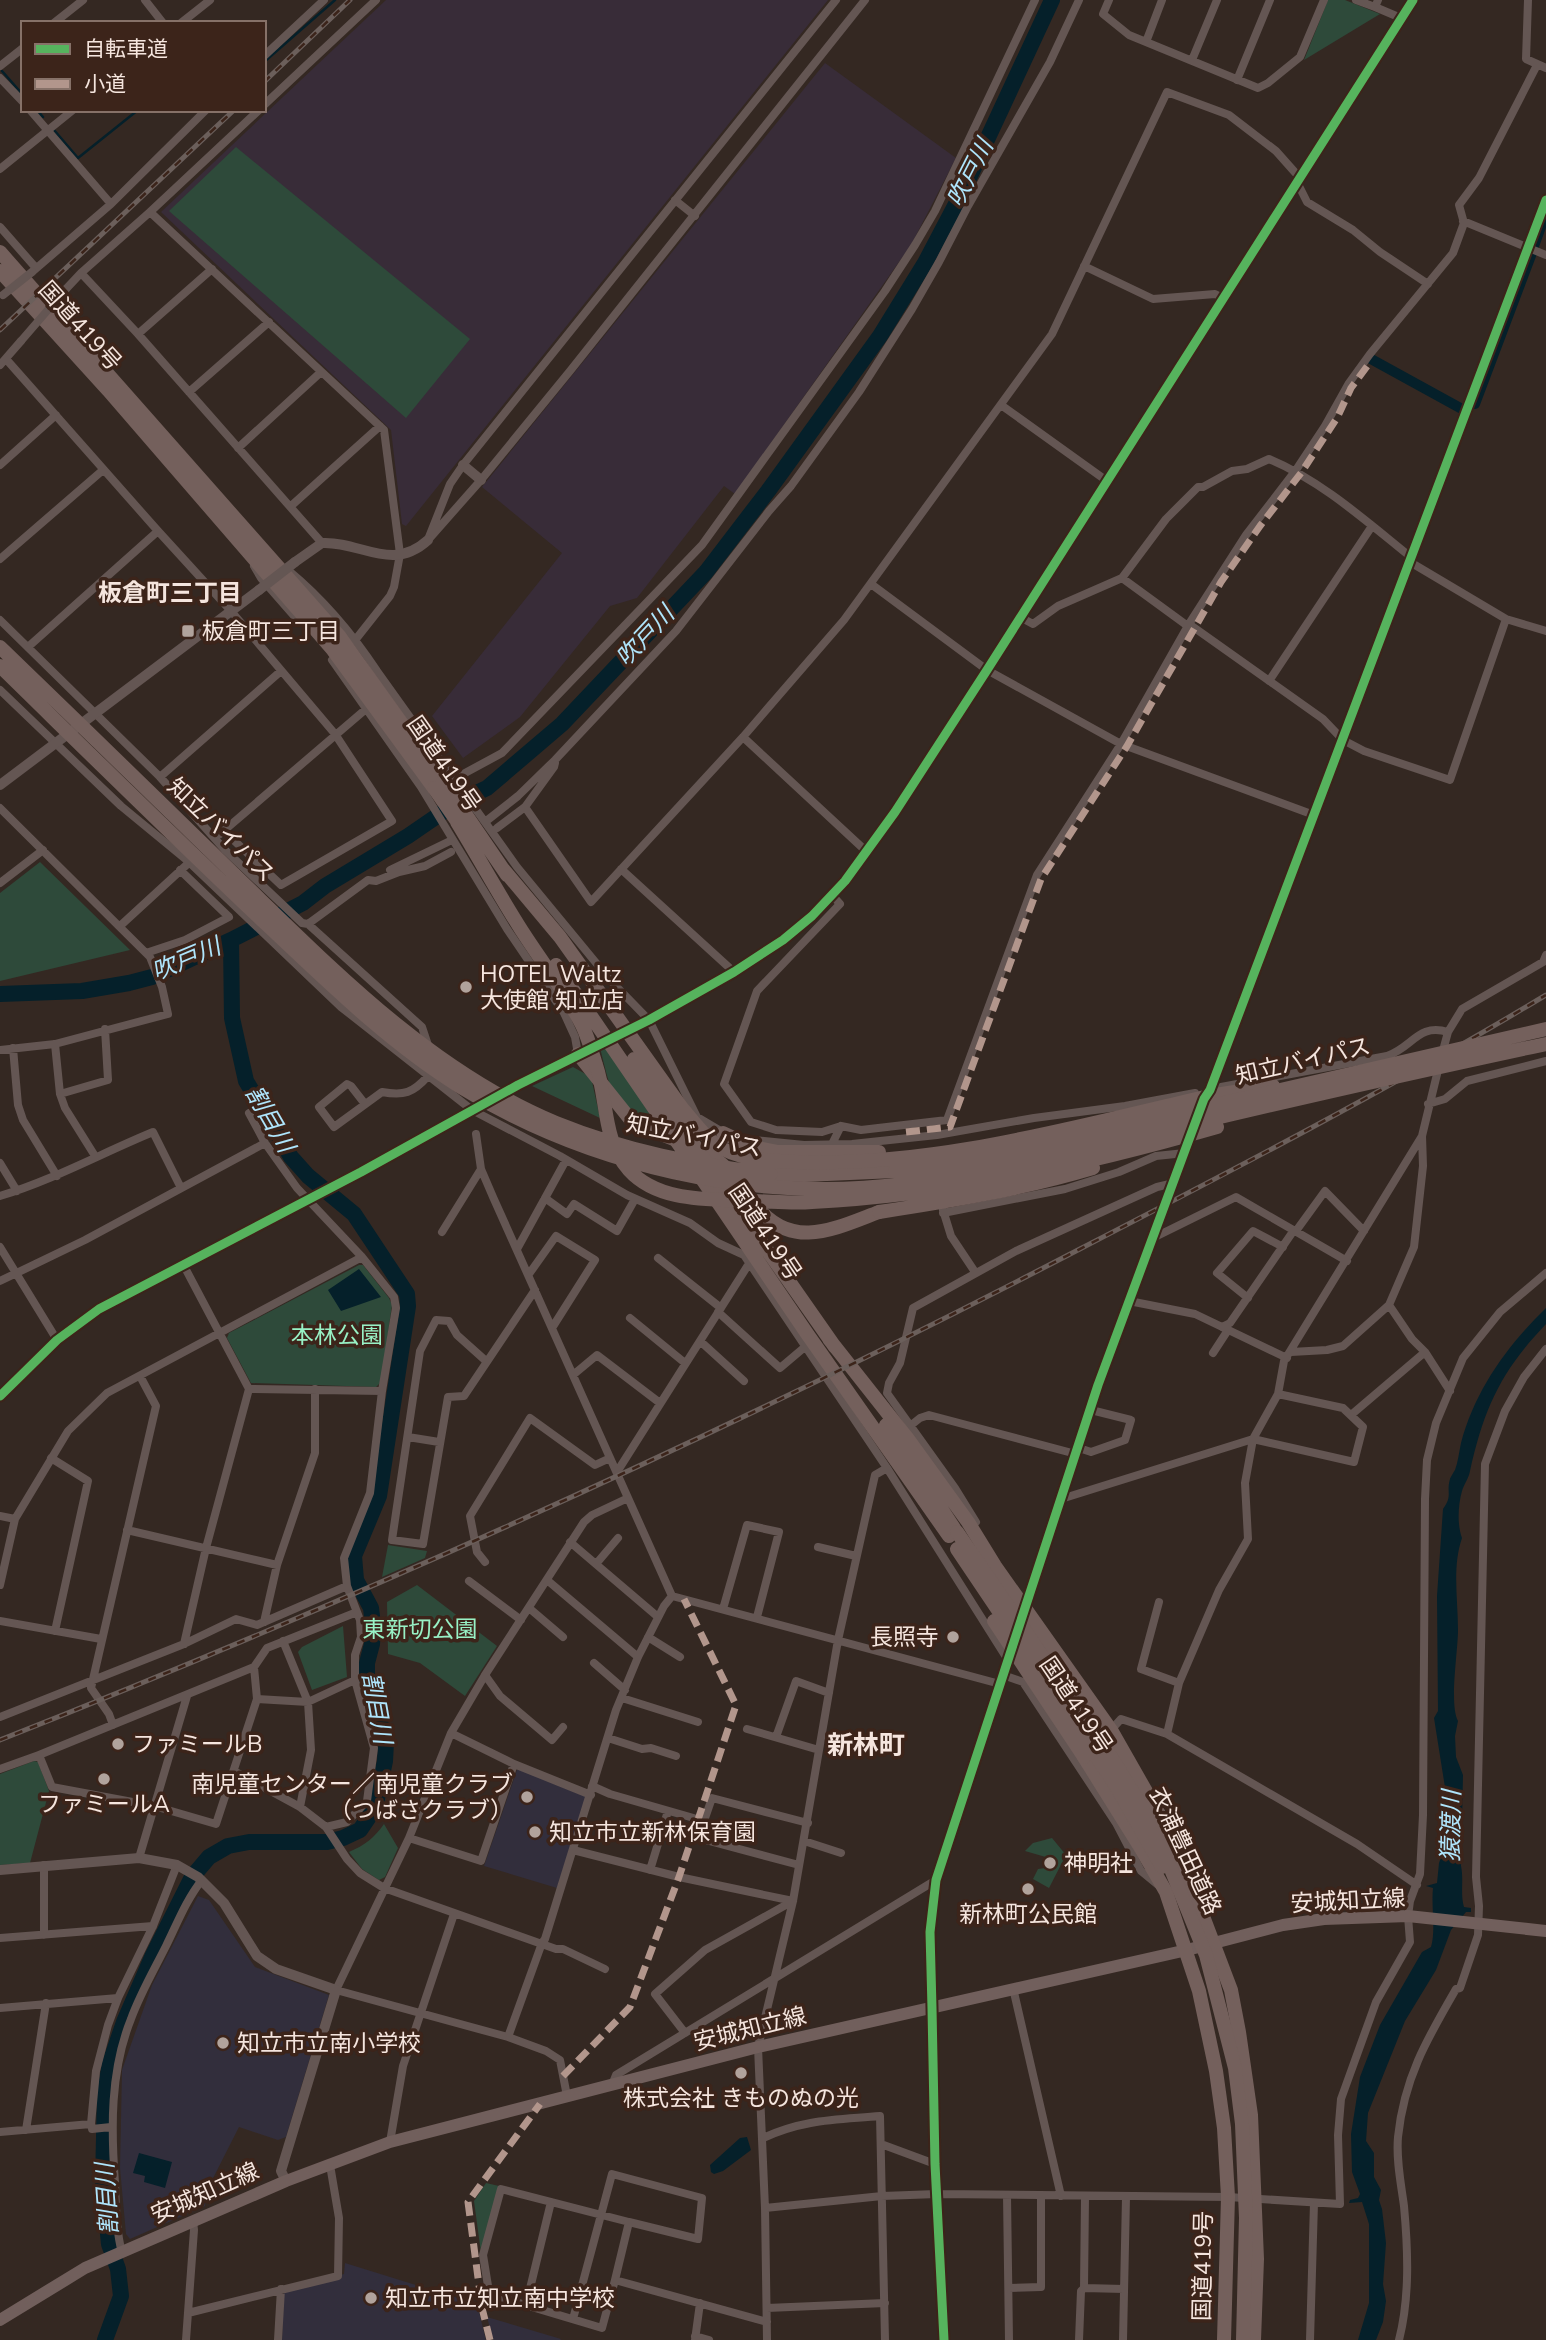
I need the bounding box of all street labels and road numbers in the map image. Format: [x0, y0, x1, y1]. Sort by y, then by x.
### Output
street label: 国道419号 [32, 275, 128, 377]
street label: 国道419号 [400, 710, 488, 818]
street label: 知立バイパス [161, 771, 281, 889]
street label: 知立バイパス [1233, 1030, 1373, 1092]
street label: 知立バイパス [624, 1108, 764, 1164]
street label: 国道419号 [721, 1178, 809, 1286]
street label: 国道419号 [1032, 1651, 1120, 1759]
street label: 衣浦豊田道路 [1142, 1782, 1228, 1920]
street label: 安城知立線 [1290, 1883, 1406, 1919]
street label: 安城知立線 [690, 2000, 810, 2058]
street label: 安城知立線 [146, 2155, 264, 2231]
street label: 国道419号 [1187, 2211, 1219, 2321]

